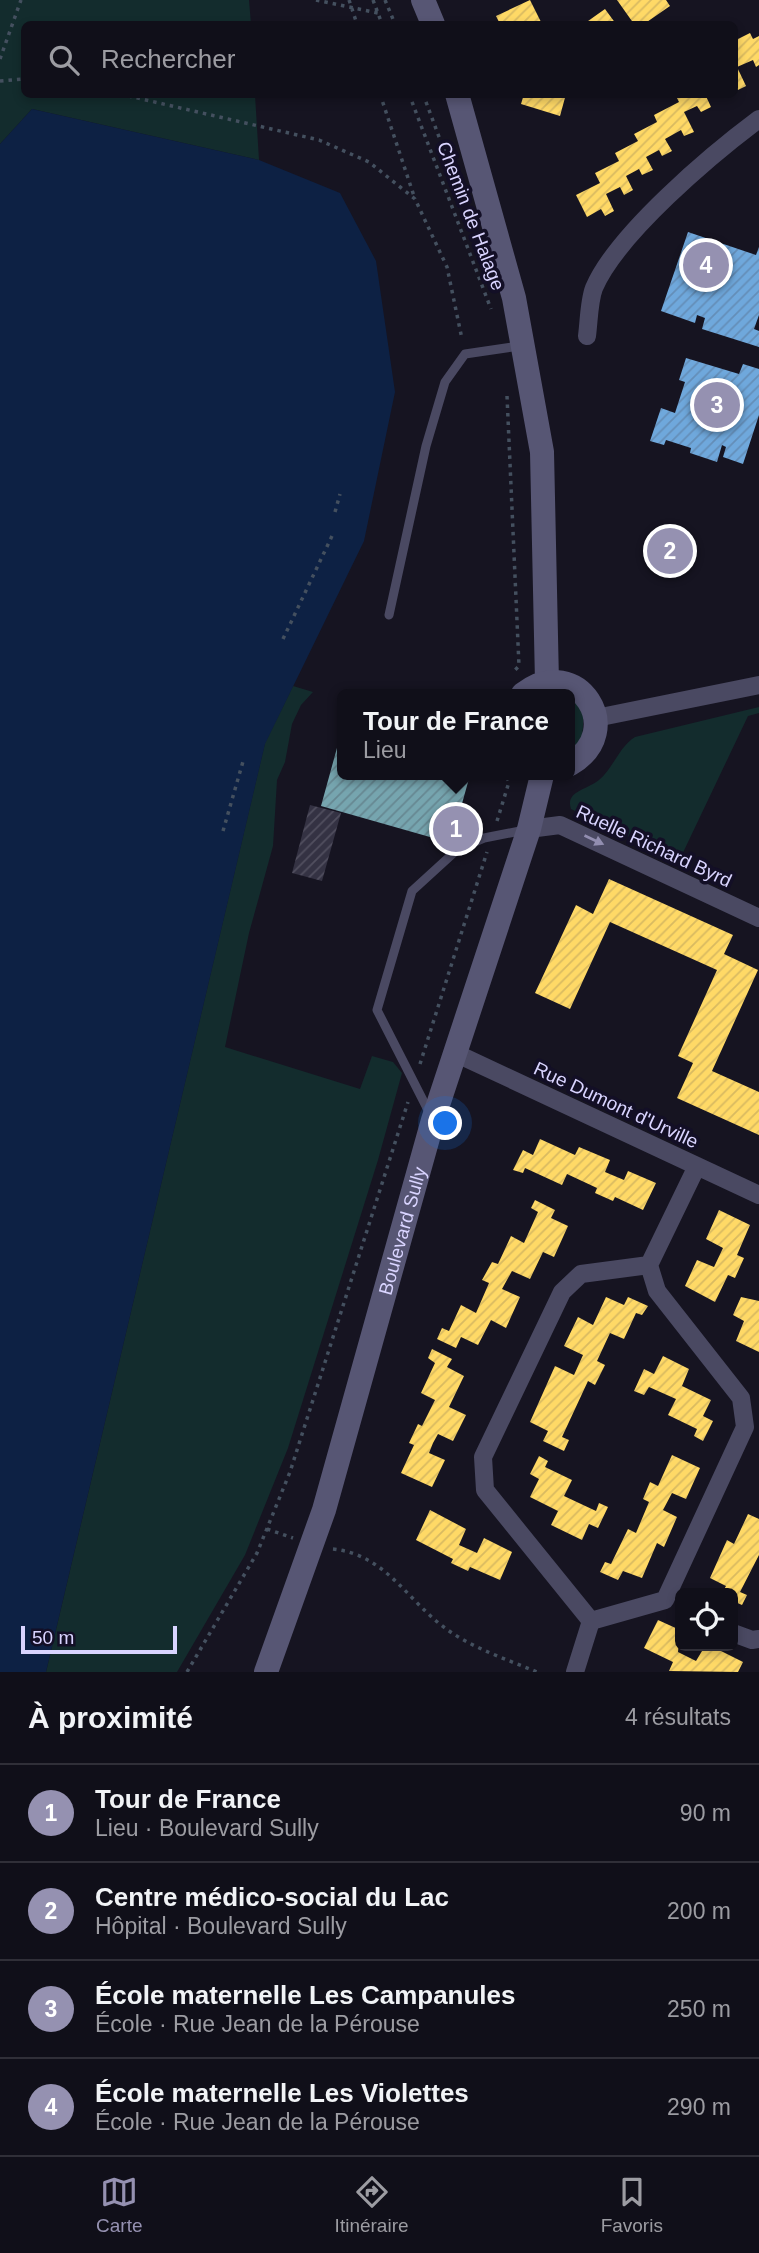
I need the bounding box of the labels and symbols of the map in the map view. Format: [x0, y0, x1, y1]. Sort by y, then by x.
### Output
street label: Chemin de Halage [433, 139, 509, 293]
pin: 4 [683, 239, 729, 291]
pin: 3 [694, 379, 740, 431]
pin: 2 [647, 525, 693, 577]
street label: Ruelle Richard Byrd [573, 801, 735, 891]
pin: 1 [433, 803, 479, 855]
one-way arrow [583, 835, 604, 846]
street label: Rue Dumont d'Urville [530, 1058, 702, 1152]
your location [428, 1106, 462, 1140]
street label: Boulevard Sully [374, 1164, 430, 1297]
scale bar [21, 1623, 177, 1655]

